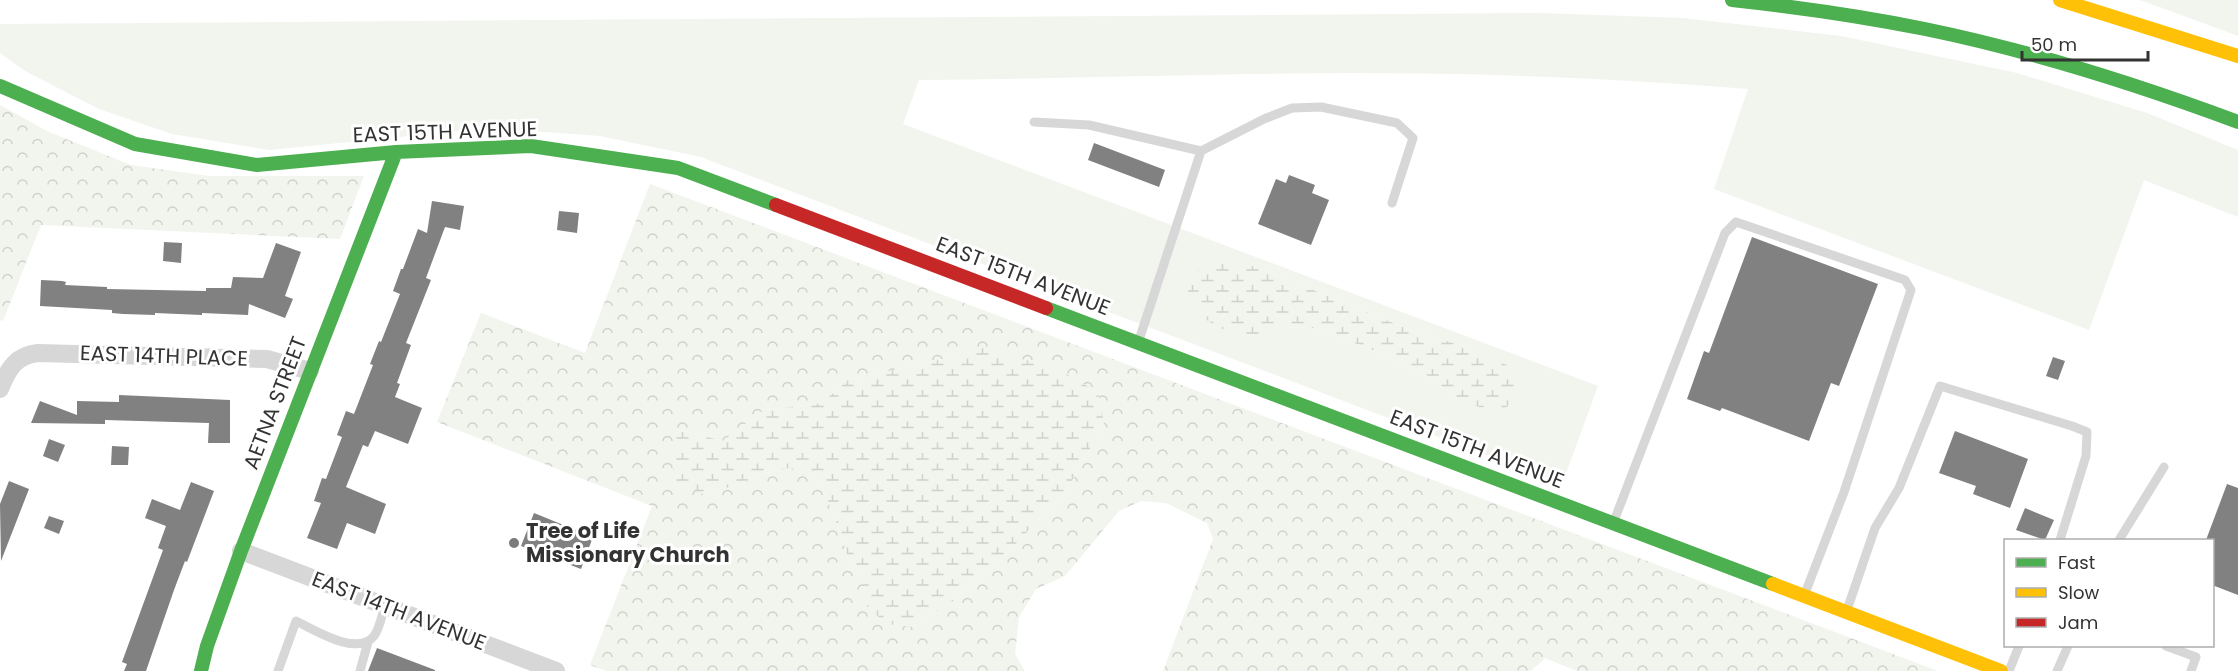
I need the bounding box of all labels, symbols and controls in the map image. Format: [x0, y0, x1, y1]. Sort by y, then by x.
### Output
scale bar [2022, 24, 2148, 62]
text: 50 m [2031, 32, 2077, 57]
street label: EAST 15TH AVENUE [352, 114, 538, 149]
street label: EAST 15TH AVENUE [932, 229, 1114, 322]
street label: AETNA STREET [236, 332, 313, 473]
street label: EAST 14TH PLACE [80, 338, 248, 373]
street label: EAST 15TH AVENUE [1386, 402, 1568, 495]
place label: Tree of Life Missionary Church [526, 516, 730, 569]
marker: Tree of Life Missionary Church [507, 536, 521, 550]
legend [2004, 539, 2214, 647]
text: Fast [2058, 550, 2095, 575]
street label: EAST 14TH AVENUE [308, 564, 490, 657]
text: Slow [2058, 580, 2100, 605]
text: Jam [2058, 610, 2098, 635]

